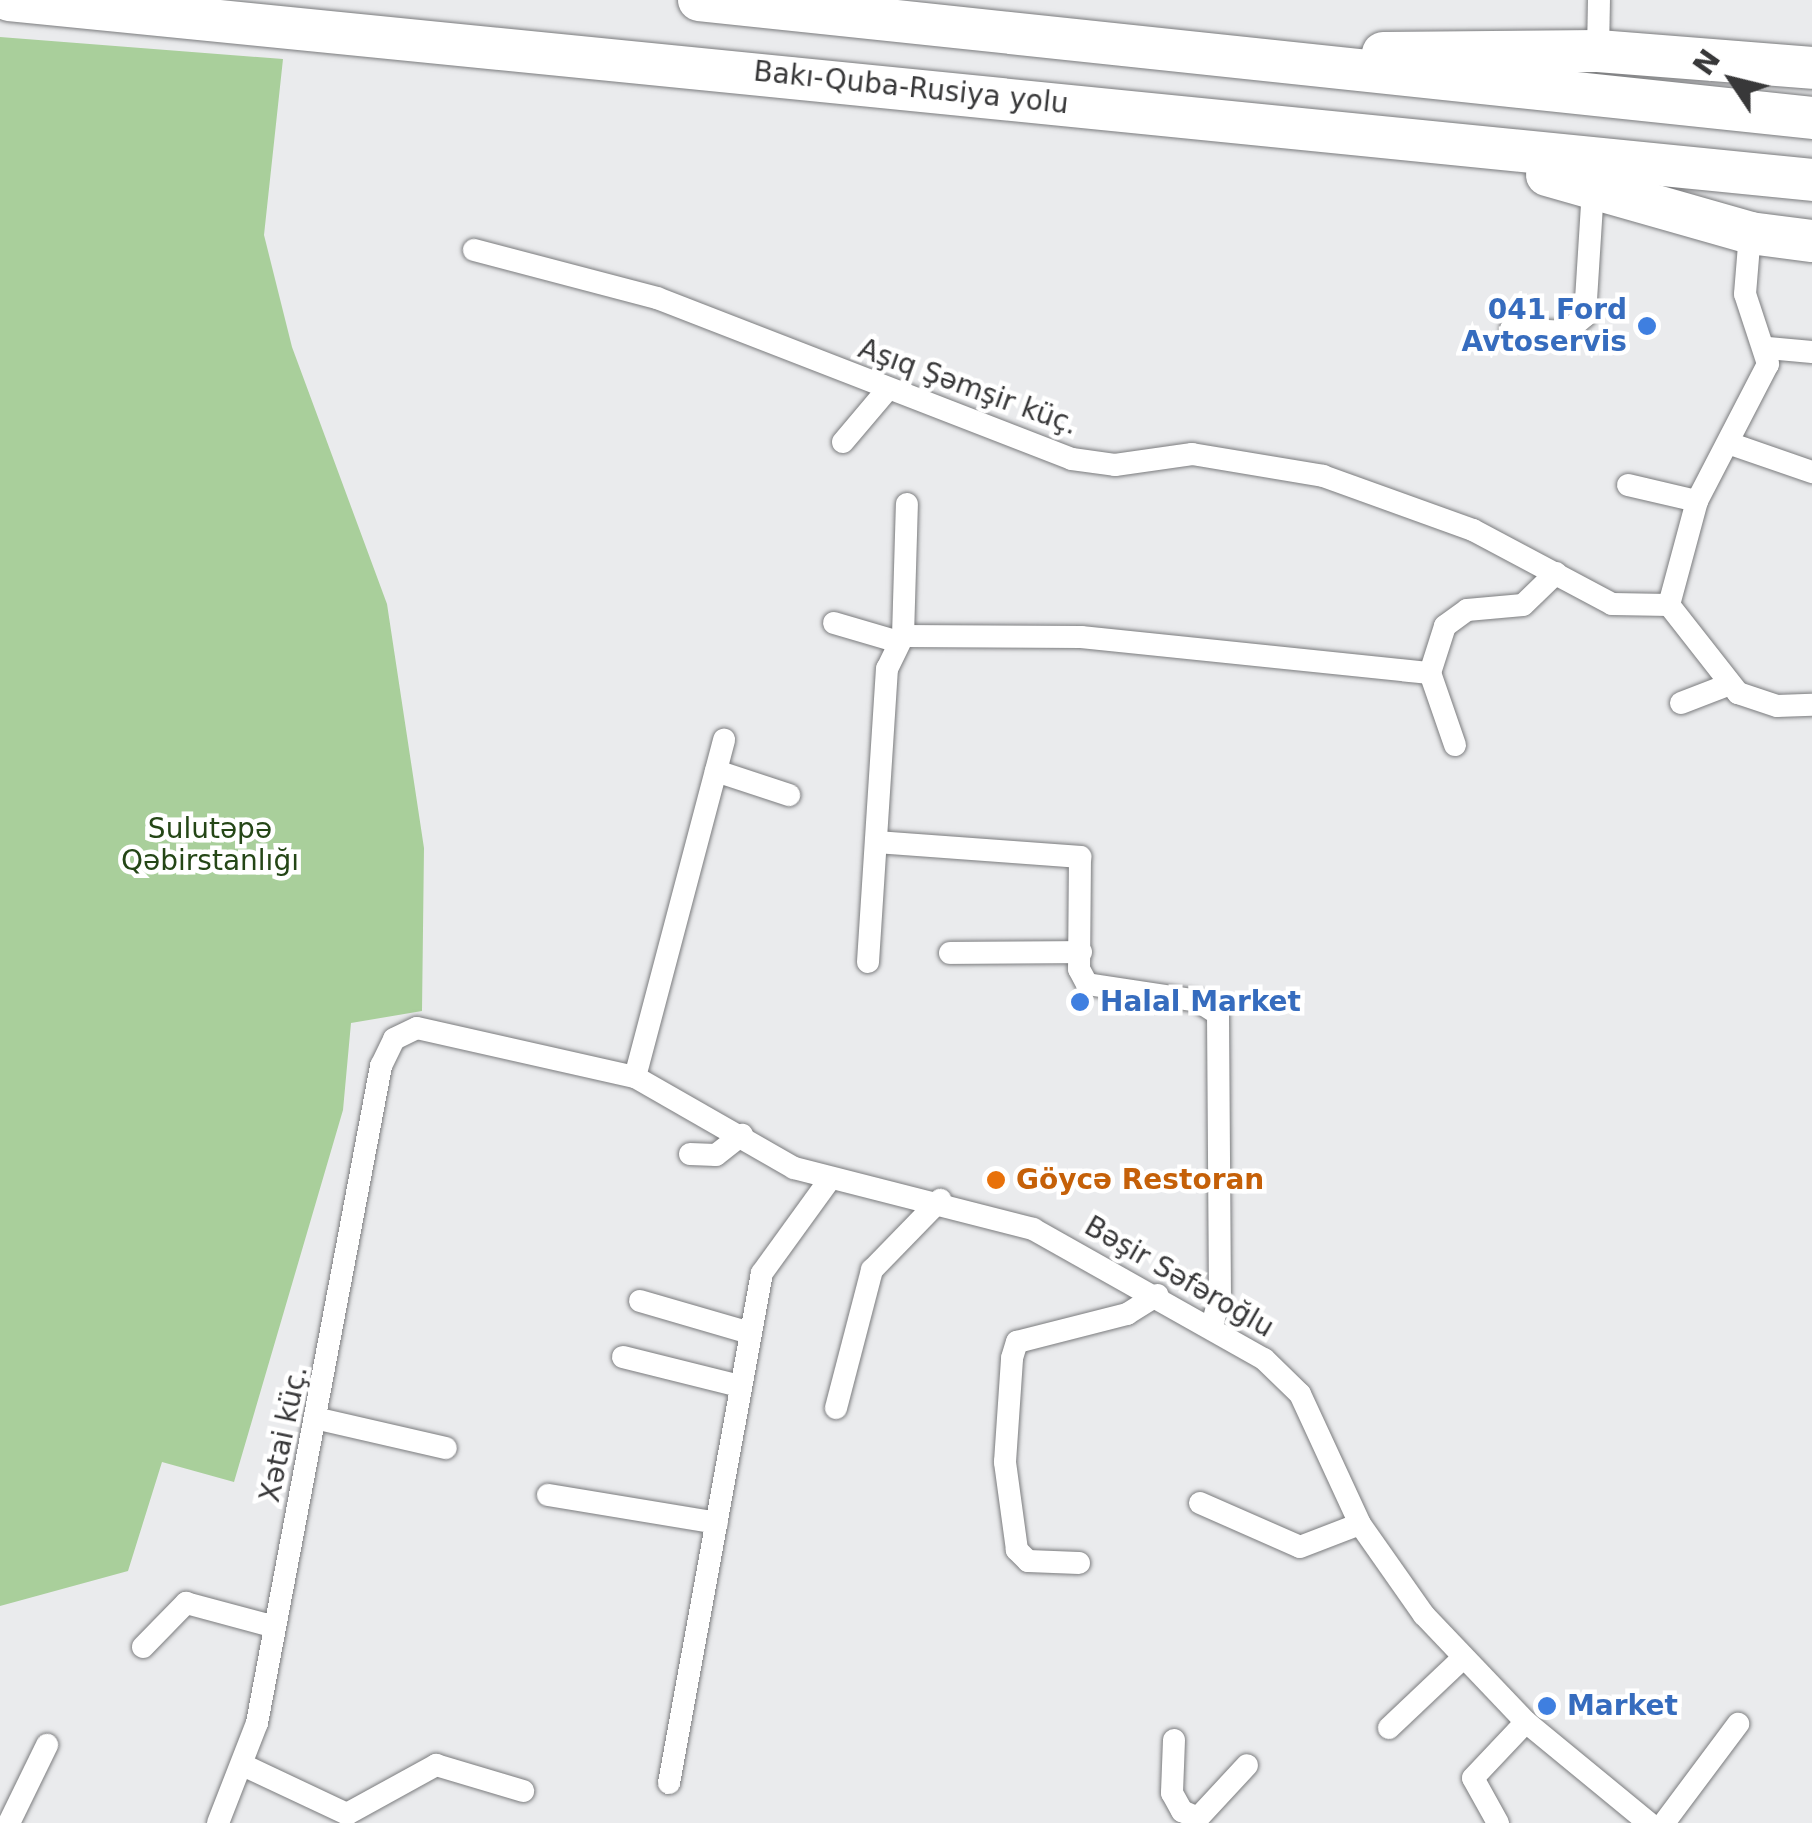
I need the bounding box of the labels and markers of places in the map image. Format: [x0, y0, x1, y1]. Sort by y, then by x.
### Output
place label: 041 Ford Avtoservis [1461, 293, 1627, 359]
marker: 041 Ford Avtoservis [1636, 315, 1658, 337]
place label: Halal Market [1100, 985, 1301, 1019]
marker: Halal Market [1069, 991, 1091, 1013]
place label: Göycə Restoran [1016, 1163, 1264, 1197]
marker: Göycə Restoran [985, 1169, 1007, 1191]
place label: Market [1567, 1689, 1678, 1723]
marker: Market [1536, 1695, 1558, 1717]

